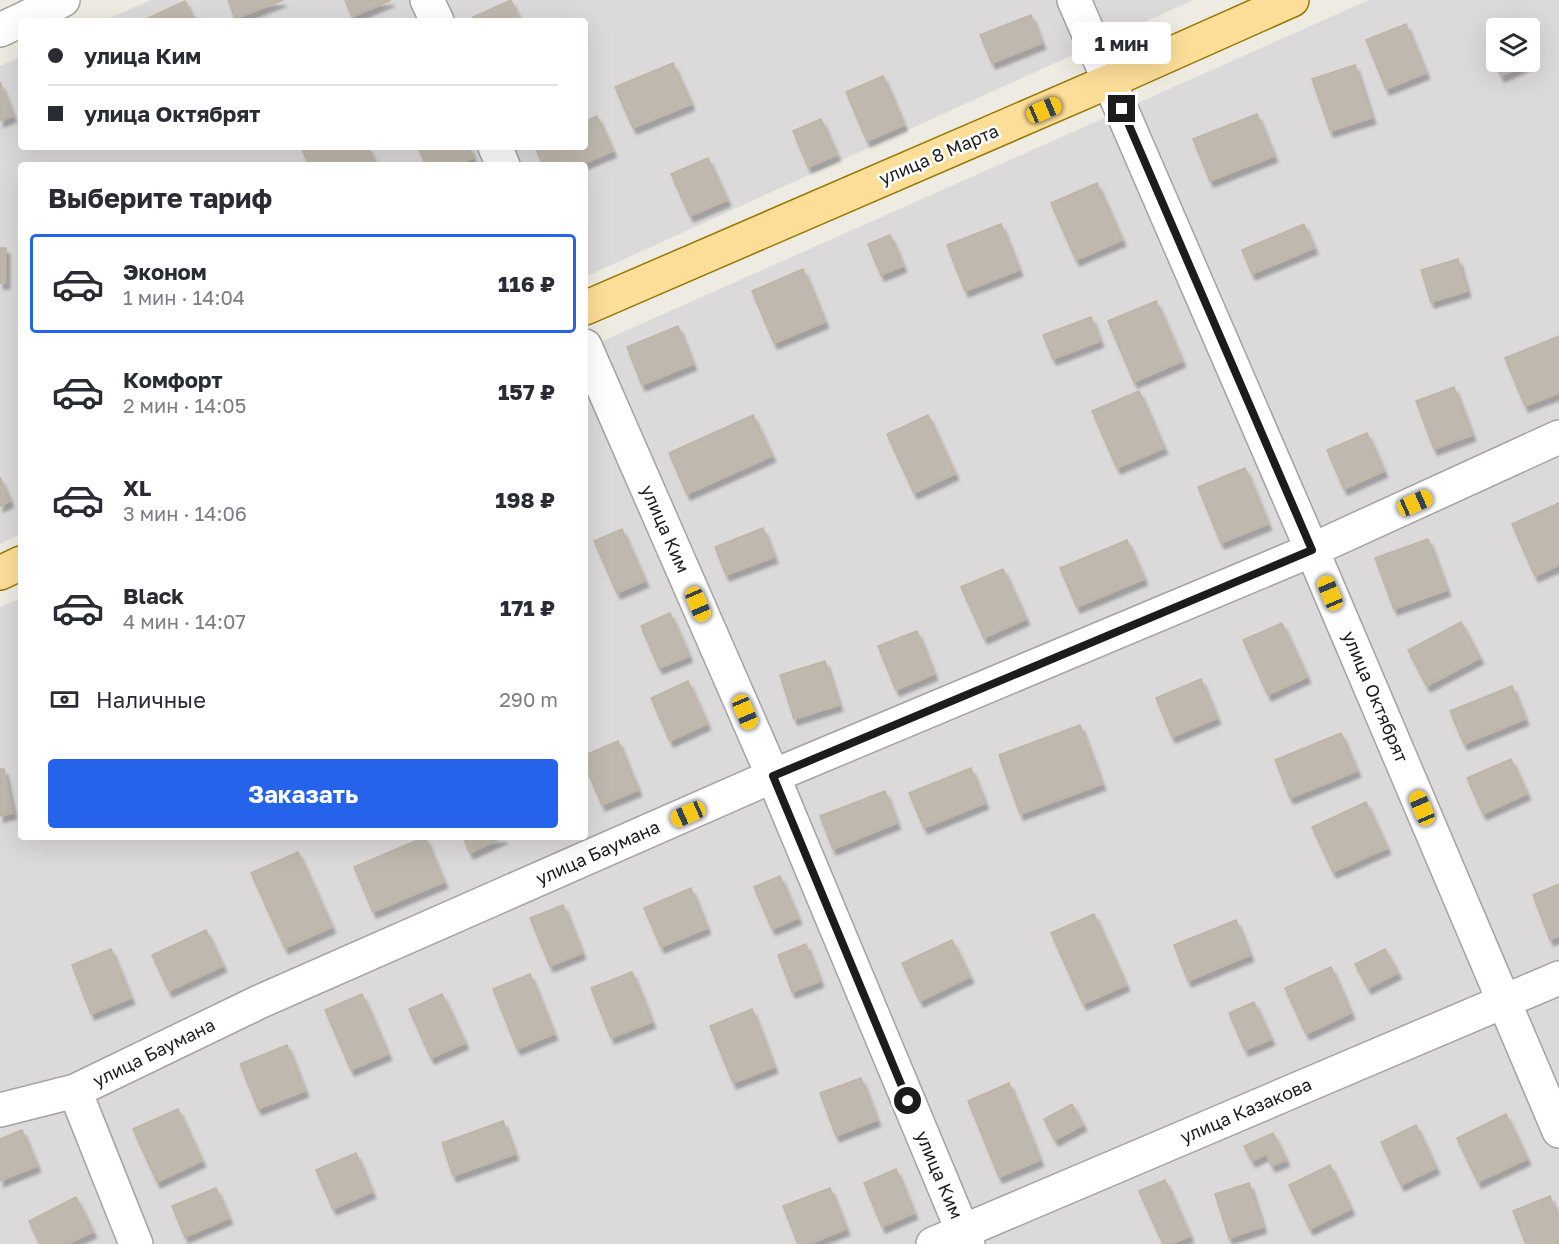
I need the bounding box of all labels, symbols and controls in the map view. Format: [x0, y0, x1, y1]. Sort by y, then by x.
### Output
map controls [1486, 18, 1540, 72]
button: layers [1486, 18, 1540, 72]
callout: 1 мин [1072, 22, 1172, 64]
text: 1 мин [1094, 31, 1149, 55]
text: улица Ким [84, 42, 201, 69]
car [1024, 95, 1064, 125]
route end [1108, 95, 1135, 122]
text: улица Октябрят [84, 100, 261, 127]
street label: улица 8 Марта [875, 119, 1002, 189]
text: Выберите тариф [48, 182, 272, 214]
icon: car [51, 257, 105, 311]
text: Эконом [123, 258, 207, 285]
text: 116 ₽ [498, 270, 555, 297]
text: 1 мин · 14:04 [123, 285, 245, 309]
icon: car [51, 365, 105, 419]
text: Комфорт [123, 366, 223, 393]
text: 157 ₽ [498, 378, 555, 405]
text: 2 мин · 14:05 [123, 393, 246, 417]
icon: car [51, 473, 105, 527]
text: XL [123, 474, 151, 501]
street label: улица Ким [637, 481, 695, 576]
text: 198 ₽ [495, 486, 555, 513]
car [1395, 487, 1435, 519]
text: 3 мин · 14:06 [123, 501, 247, 525]
car [1315, 573, 1345, 613]
icon: car [51, 581, 105, 635]
text: Black [123, 582, 184, 609]
car [683, 584, 713, 624]
text: 171 ₽ [500, 594, 555, 621]
text: 4 мин · 14:07 [123, 609, 246, 633]
street label: улица Октябрят [1338, 628, 1414, 766]
icon: cash [48, 683, 81, 716]
text: Наличные [96, 686, 206, 713]
text: 290 m [499, 687, 558, 711]
car [730, 692, 760, 732]
button: Заказать [48, 759, 558, 828]
car [1407, 788, 1437, 828]
car [668, 798, 708, 830]
street label: улица Баумана [532, 815, 663, 889]
street label: улица Баумана [89, 1013, 218, 1091]
street label: улица Казакова [1177, 1072, 1315, 1148]
route start [894, 1087, 921, 1114]
street label: улица Ким [911, 1127, 968, 1222]

